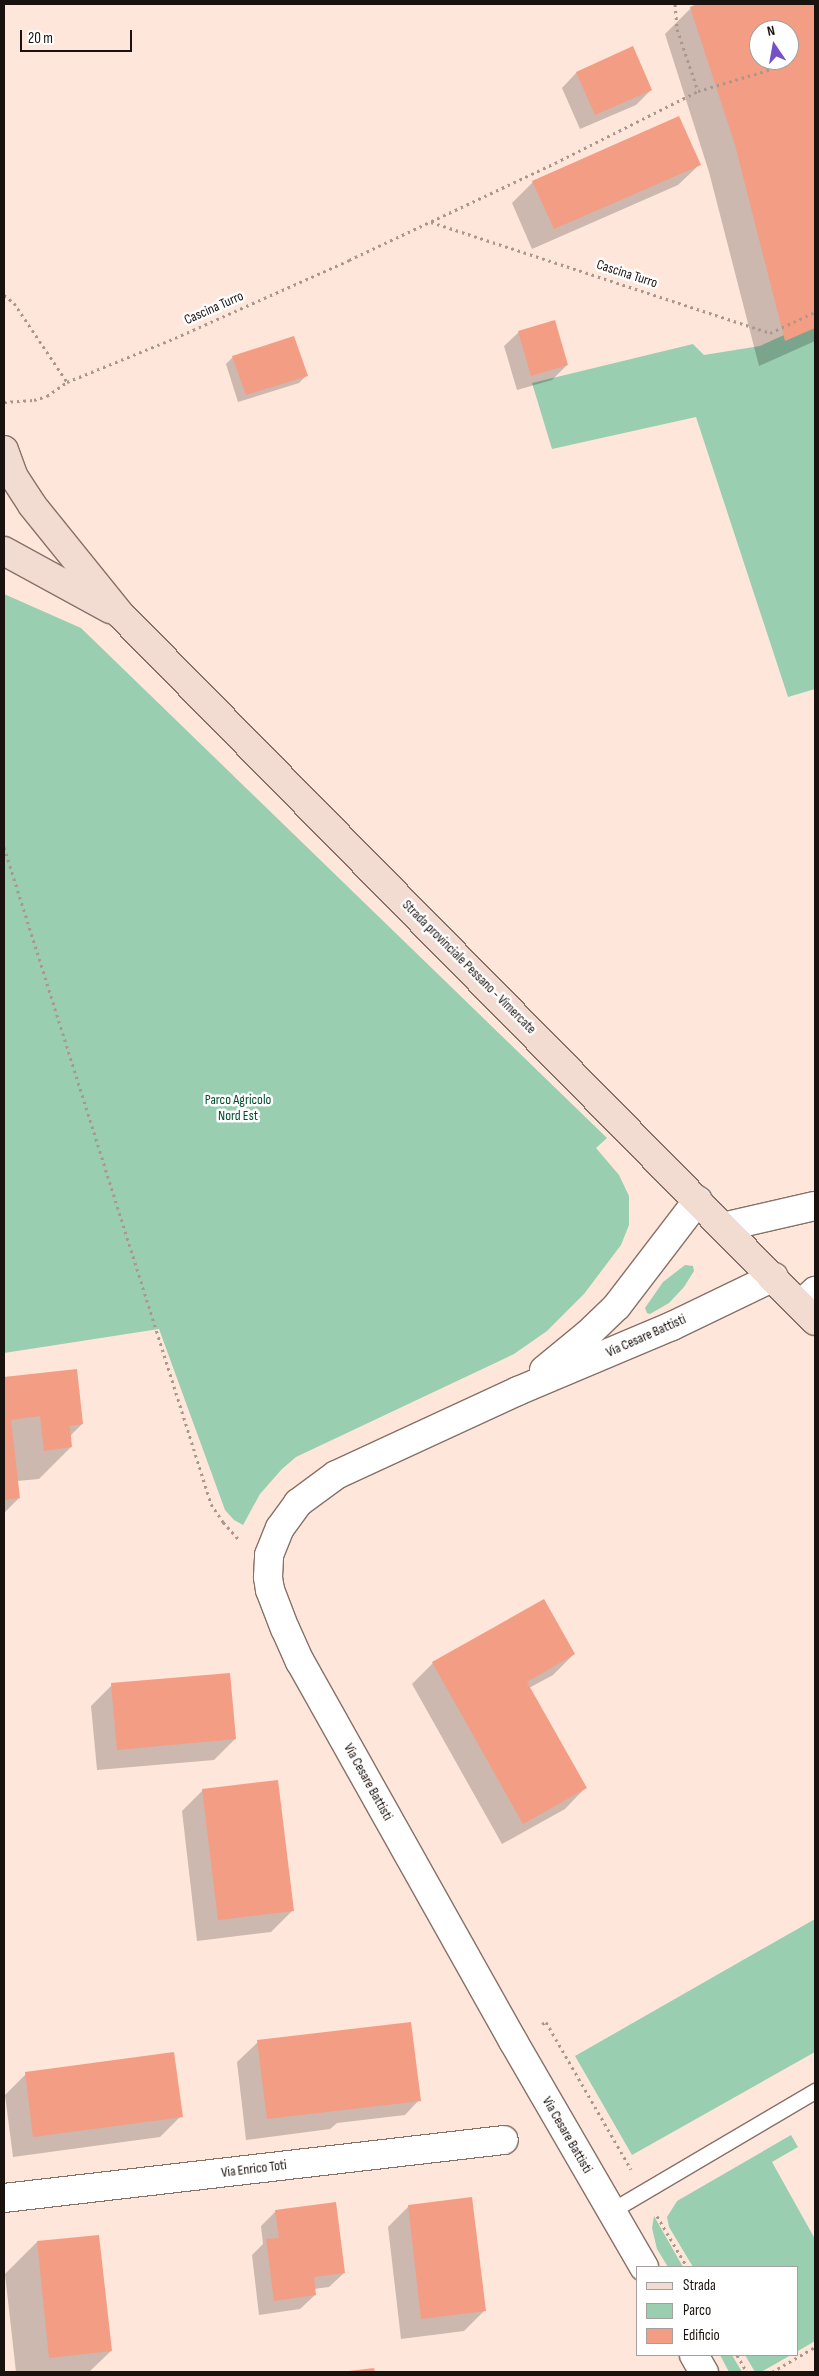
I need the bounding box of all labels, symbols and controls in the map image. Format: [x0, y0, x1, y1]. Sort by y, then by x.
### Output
scale bar [22, 20, 135, 52]
north arrow [749, 20, 799, 70]
text: N [766, 22, 776, 40]
text: 20 m [28, 29, 53, 48]
street label: Cascina Turro [594, 256, 660, 292]
street label: Cascina Turro [182, 288, 246, 328]
street label: Strada provinciale Pessano - Vimercate [399, 897, 539, 1037]
park label: Parco Agricolo Nord Est [205, 1092, 271, 1124]
street label: Via Cesare Battisti [604, 1311, 688, 1361]
street label: Via Cesare Battisti [340, 1741, 396, 1823]
street label: Via Cesare Battisti [538, 2094, 596, 2176]
street label: Via Enrico Toti [220, 2157, 288, 2181]
legend [636, 2266, 799, 2356]
text: Strada [683, 2276, 716, 2295]
text: Parco [683, 2301, 711, 2320]
text: Edificio [683, 2326, 720, 2345]

